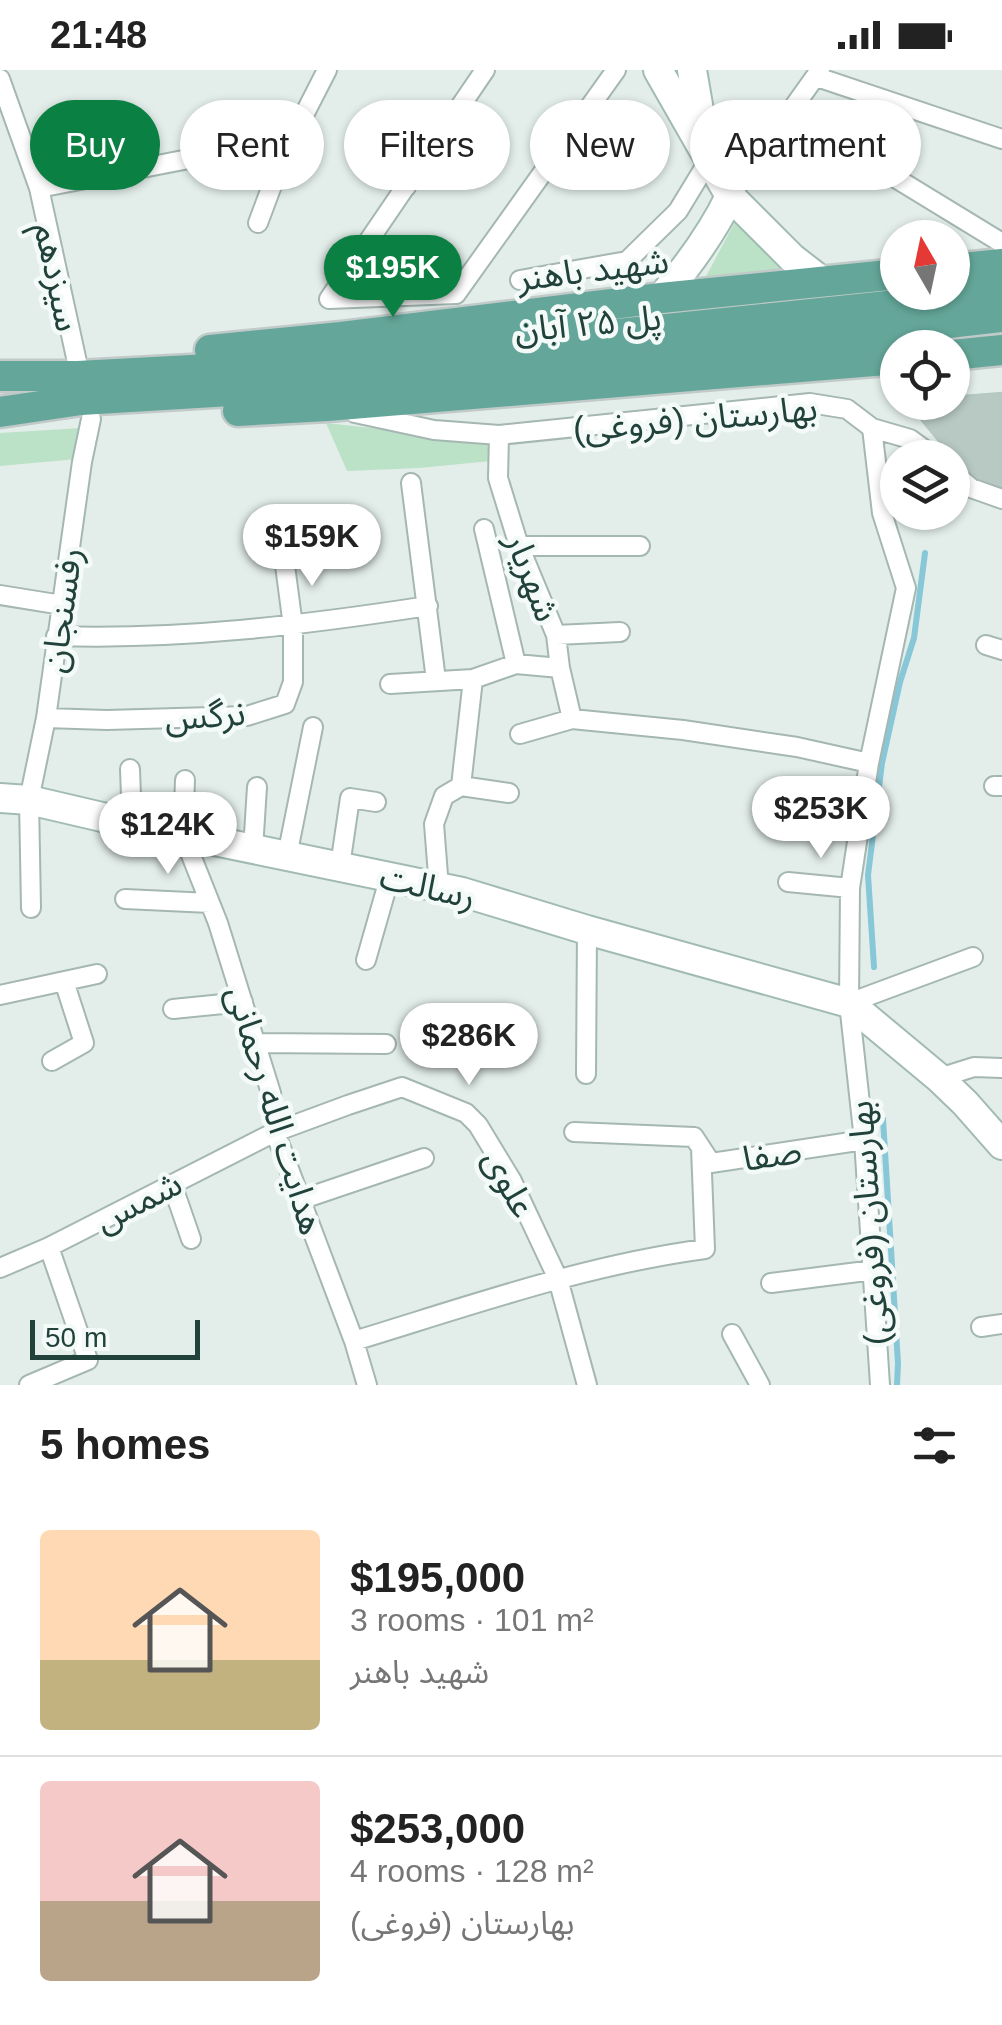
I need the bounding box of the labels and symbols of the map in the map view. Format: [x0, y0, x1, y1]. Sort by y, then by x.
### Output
street label: سیزدهم [20, 219, 88, 336]
north arrow [880, 220, 970, 310]
pin: $195K [323, 235, 463, 320]
street label: شهید باهنر [514, 240, 671, 299]
street label: پل ۲۵ آبان [513, 297, 663, 352]
street label: بهارستان (فروغی) [571, 388, 819, 450]
pin: $159K [242, 504, 382, 589]
street label: شهریار [496, 526, 568, 627]
street label: رفسنجان [33, 545, 91, 675]
street label: نرگس [163, 693, 247, 738]
pin: $253K [751, 776, 891, 861]
pin: $124K [98, 792, 238, 877]
street label: رسالت [376, 856, 480, 918]
street label: هدایت الله رحمانی [218, 981, 332, 1240]
pin: $286K [399, 1003, 539, 1088]
street label: بهارستان (فروغی) [840, 1099, 898, 1347]
street label: صفا [740, 1130, 804, 1178]
street label: علوی [475, 1142, 544, 1224]
street label: شمس [88, 1163, 188, 1240]
scale bar [30, 1315, 200, 1360]

